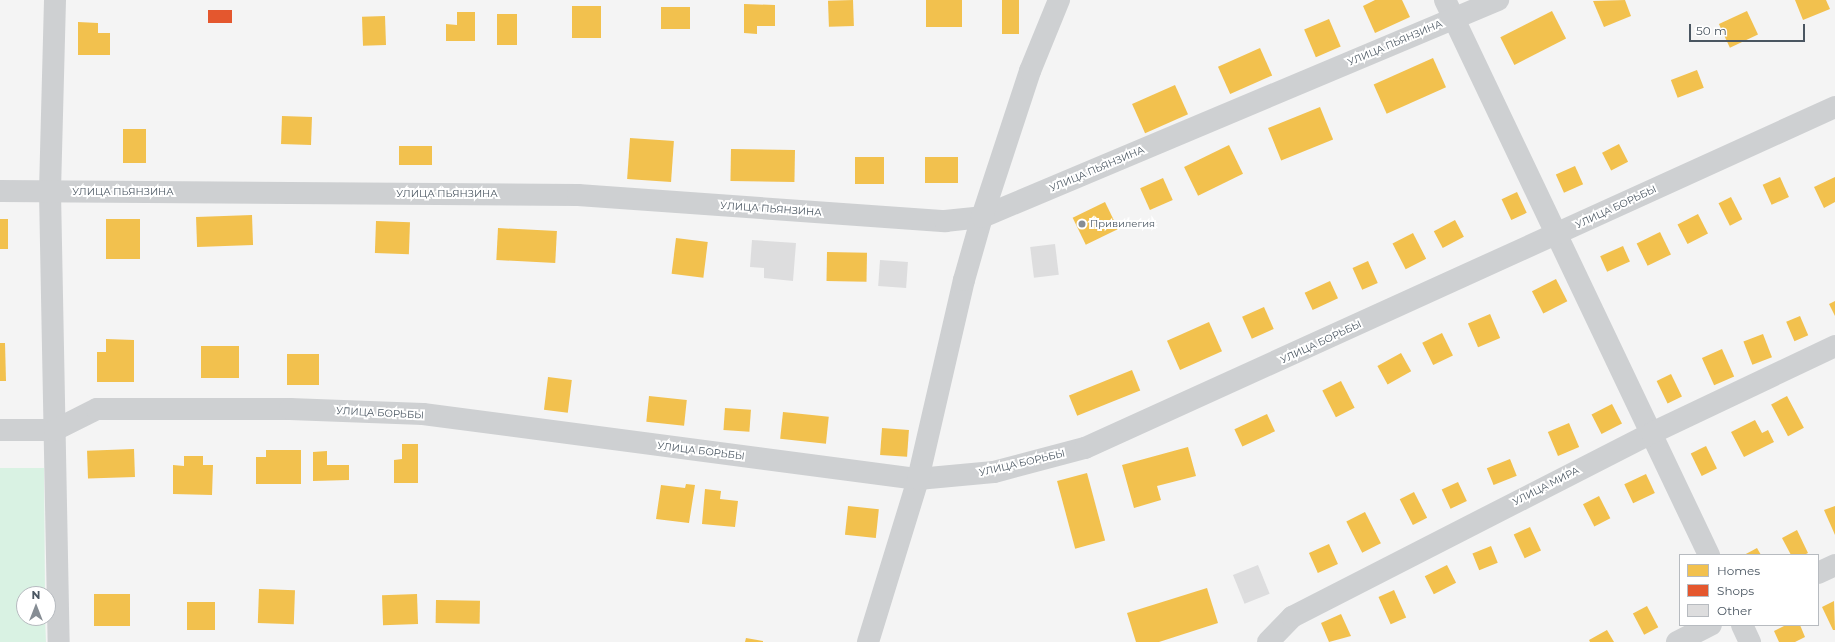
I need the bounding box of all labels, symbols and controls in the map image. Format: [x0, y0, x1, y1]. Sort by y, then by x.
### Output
scale bar [1691, 16, 1807, 42]
street label: УЛИЦА ПЬЯНЗИНА [1346, 18, 1444, 68]
text: 50 m [1696, 23, 1727, 38]
street label: УЛИЦА ПЬЯНЗИНА [1048, 144, 1146, 194]
street label: УЛИЦА БОРЬБЫ [1574, 183, 1658, 231]
street label: УЛИЦА ПЬЯНЗИНА [72, 186, 174, 198]
street label: УЛИЦА ПЬЯНЗИНА [396, 188, 498, 200]
street label: УЛИЦА ПЬЯНЗИНА [720, 199, 822, 219]
place label: Привилегия [1090, 218, 1155, 230]
marker: Привилегия [1077, 219, 1087, 229]
street label: УЛИЦА БОРЬБЫ [1279, 318, 1363, 366]
street label: УЛИЦА БОРЬБЫ [336, 405, 424, 421]
street label: УЛИЦА БОРЬБЫ [657, 440, 745, 462]
street label: УЛИЦА БОРЬБЫ [978, 447, 1066, 479]
street label: УЛИЦА МИРА [1511, 464, 1581, 508]
legend [1679, 554, 1819, 626]
text: Homes [1717, 563, 1760, 578]
text: Shops [1717, 583, 1754, 598]
north arrow [16, 586, 56, 626]
text: N [32, 588, 40, 602]
text: Other [1717, 603, 1752, 618]

